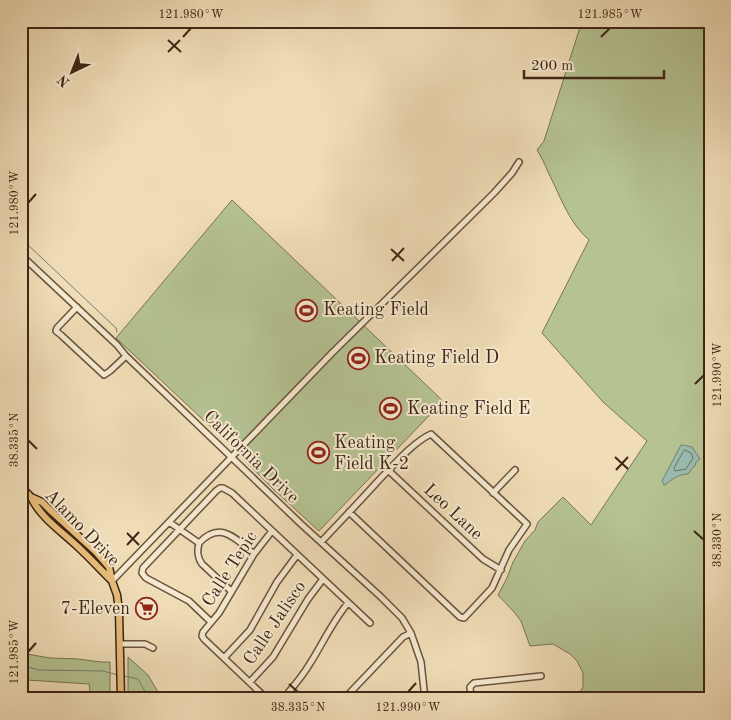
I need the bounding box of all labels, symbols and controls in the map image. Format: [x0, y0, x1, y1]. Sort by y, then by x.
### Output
text: 121.985°W [578, 8, 643, 21]
text: 121.980°W [159, 9, 224, 21]
north arrow [48, 48, 98, 98]
scale bar [524, 48, 664, 80]
text: 200 m [531, 59, 573, 74]
text: N [55, 72, 73, 90]
text: 121.980°W [9, 170, 21, 235]
sports icon: Keating Field [295, 298, 319, 322]
place label: Keating Field [323, 301, 429, 319]
text: 121.990°W [712, 342, 724, 407]
sports icon: Keating Field D [346, 346, 370, 370]
place label: Keating Field D [374, 349, 499, 367]
sports icon: Keating Field E [379, 397, 403, 421]
place label: Keating Field E [407, 400, 530, 418]
street label: California Drive [200, 407, 302, 507]
text: 38.335°N [8, 413, 21, 467]
place label: Keating Field K-2 [334, 434, 409, 473]
sports icon: Keating Field K-2 [306, 441, 330, 465]
street label: Leo Lane [420, 480, 486, 544]
street label: Alamo Drive [41, 486, 123, 570]
text: 38.330°N [712, 513, 724, 567]
street label: Calle Tepic [199, 528, 261, 610]
street label: Calle Jalisco [240, 578, 310, 668]
supermarket icon: 7-Eleven [134, 597, 158, 621]
place label: 7-Eleven [61, 600, 130, 618]
text: 121.985°W [8, 619, 21, 684]
text: 38.335°N [271, 701, 325, 714]
text: 121.990°W [376, 702, 441, 714]

